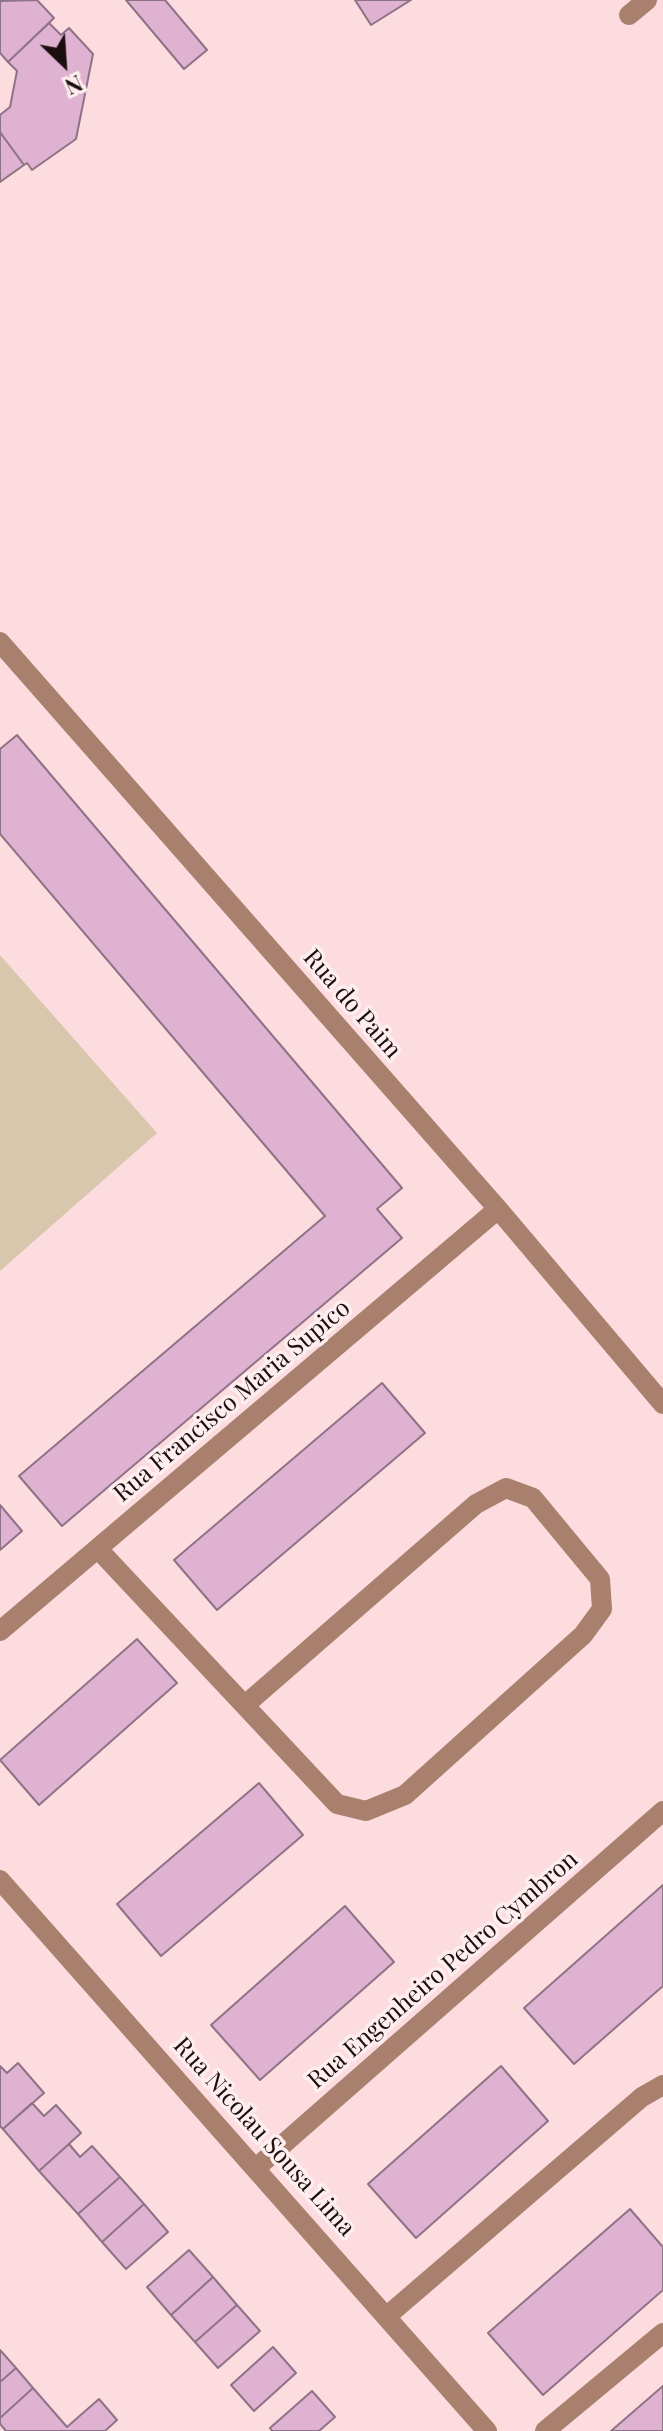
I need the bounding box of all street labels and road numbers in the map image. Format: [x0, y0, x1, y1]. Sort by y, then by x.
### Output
street label: Rua do Paim [297, 944, 407, 1064]
street label: Rua Francisco Maria Supico [108, 1294, 356, 1508]
street label: Rua Engenheiro Pedro Cymbron [302, 1845, 584, 2095]
street label: Rua Nicolau Sousa Lima [167, 2032, 361, 2242]

